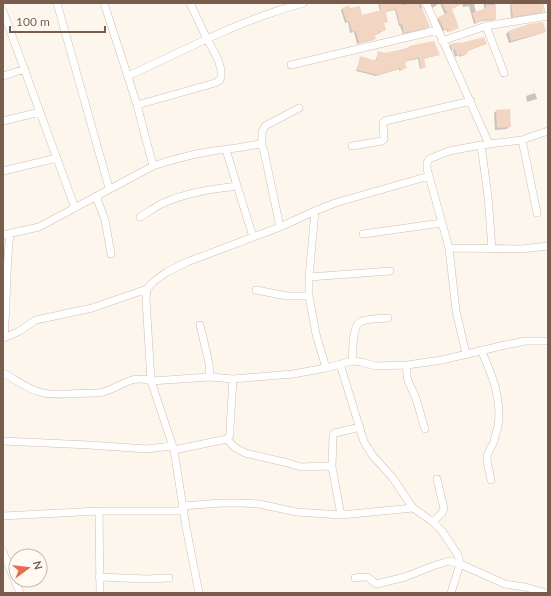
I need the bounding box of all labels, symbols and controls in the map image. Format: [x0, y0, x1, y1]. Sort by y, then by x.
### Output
scale bar [10, 8, 105, 34]
text: 100 m [16, 14, 50, 29]
north arrow [8, 548, 48, 588]
text: N [31, 560, 46, 571]

